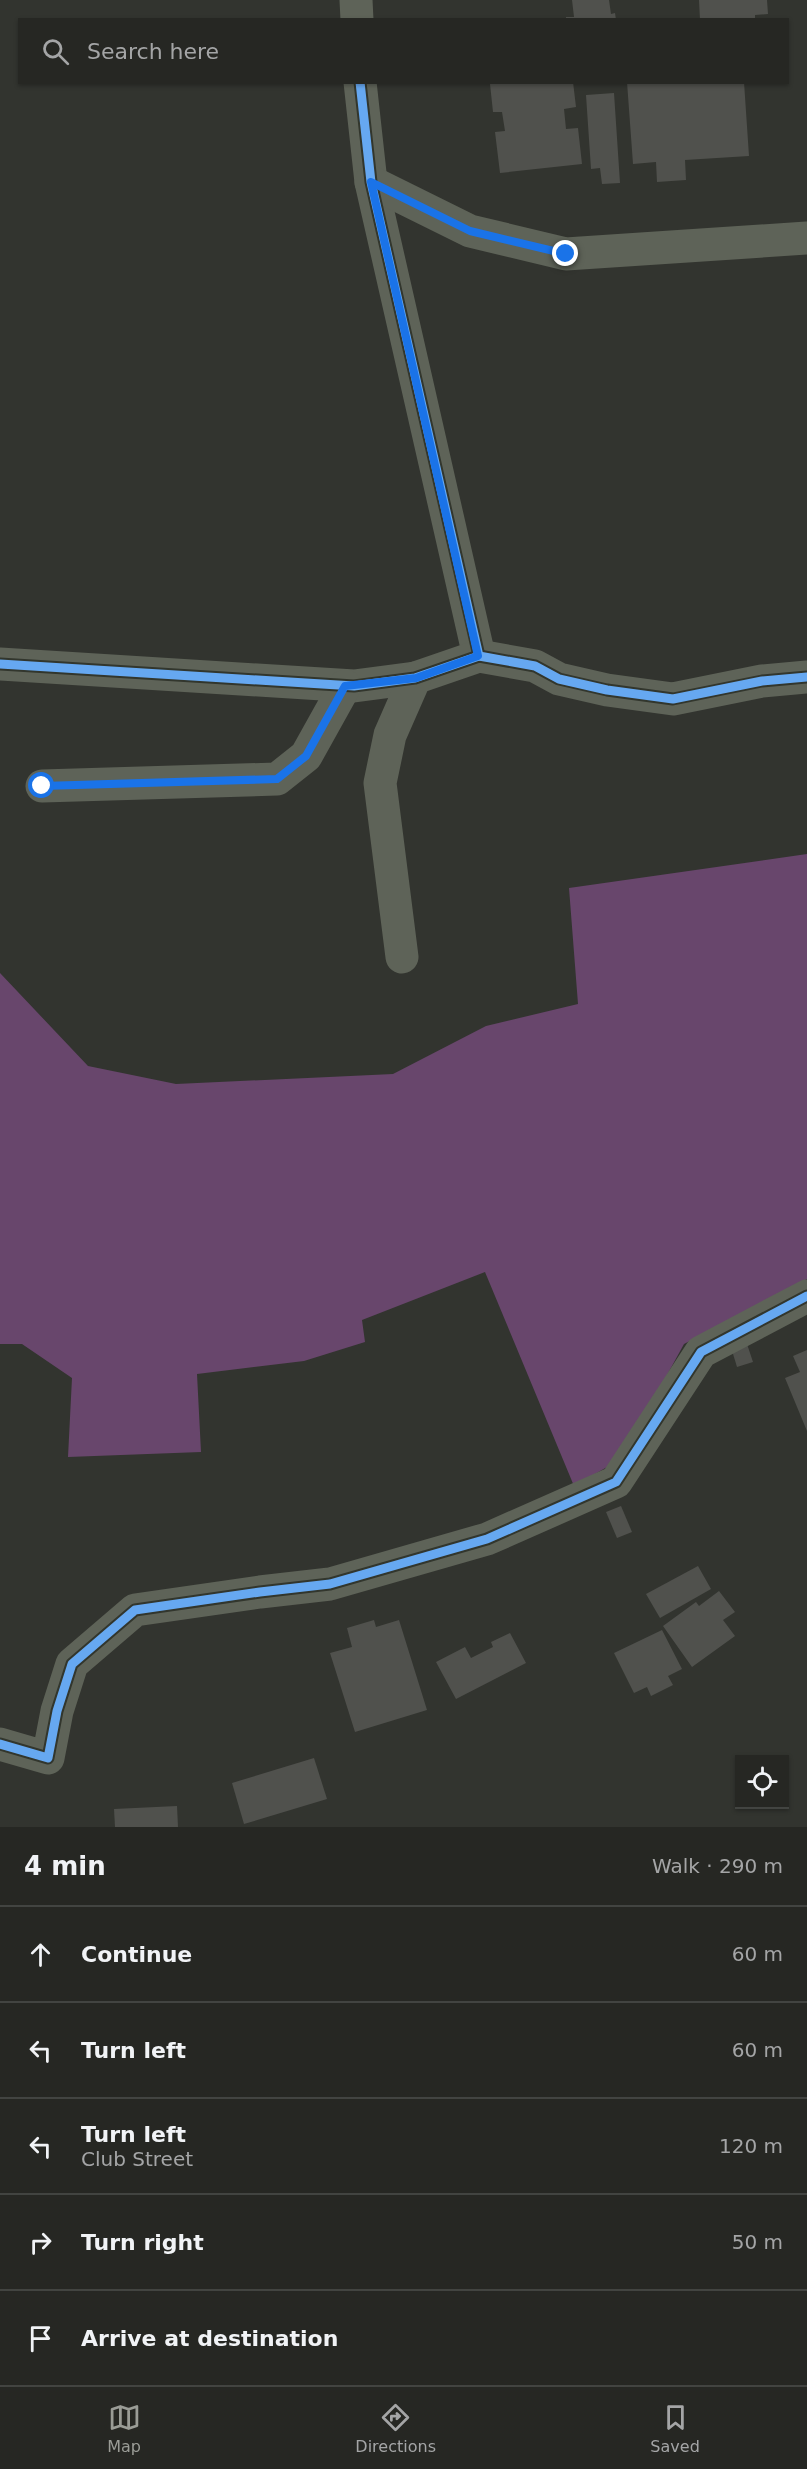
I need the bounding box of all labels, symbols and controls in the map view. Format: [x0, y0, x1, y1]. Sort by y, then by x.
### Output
search box [18, 18, 789, 84]
icon: search [39, 35, 72, 68]
text: Search here [87, 39, 219, 64]
route end [552, 240, 578, 266]
route start [28, 772, 54, 798]
map controls [735, 1755, 789, 1809]
button: locate [735, 1755, 789, 1809]
text: 4 min [24, 1851, 106, 1881]
text: Walk · 290 m [652, 1854, 783, 1878]
icon: ahead [24, 1938, 57, 1971]
text: Continue [81, 1942, 192, 1967]
text: 60 m [732, 1942, 783, 1966]
icon: left [24, 2034, 57, 2067]
text: Turn left [81, 2038, 186, 2063]
text: 60 m [732, 2038, 783, 2062]
text: Turn left [81, 2122, 186, 2147]
icon: left [24, 2130, 57, 2163]
text: 120 m [719, 2134, 783, 2158]
text: Club Street [81, 2147, 193, 2171]
icon: right [24, 2226, 57, 2259]
text: Turn right [81, 2230, 204, 2255]
text: 50 m [732, 2230, 783, 2254]
icon: arrive [24, 2322, 57, 2355]
text: Arrive at destination [81, 2326, 338, 2351]
tab: Map [107, 2401, 141, 2456]
tab: Directions [355, 2401, 436, 2456]
tab: Saved [650, 2401, 700, 2456]

